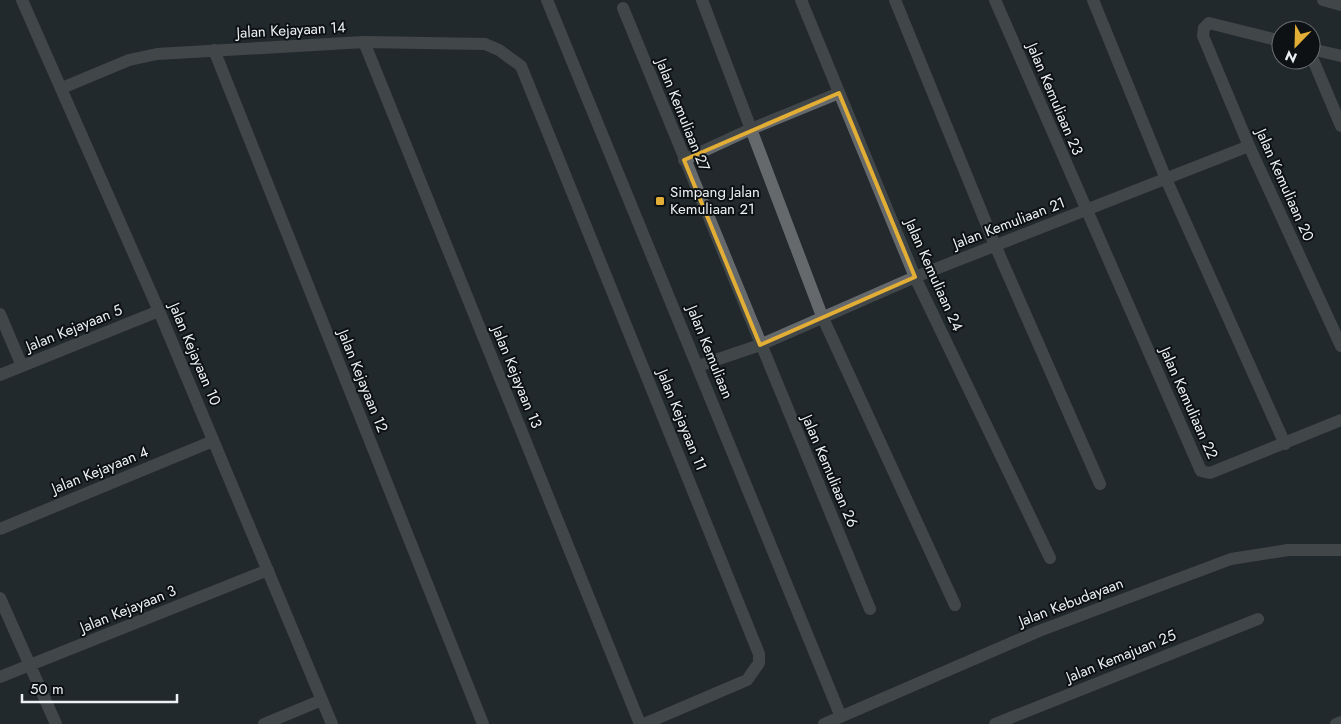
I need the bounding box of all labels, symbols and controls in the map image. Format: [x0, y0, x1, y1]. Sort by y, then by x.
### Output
street label: Jalan Kejayaan 14 [234, 16, 346, 44]
north arrow [1271, 20, 1321, 70]
street label: Jalan Kemuliaan 23 [1021, 38, 1089, 159]
text: N [1282, 46, 1300, 68]
street label: Jalan Kemuliaan 27 [650, 54, 716, 175]
street label: Jalan Kemuliaan 20 [1250, 123, 1320, 245]
place label: Simpang Jalan Kemuliaan 21 [670, 181, 760, 220]
street label: Jalan Kemuliaan 21 [948, 191, 1068, 255]
marker: Simpang Jalan Kemuliaan 21 [654, 195, 666, 207]
street label: Jalan Kemuliaan 24 [899, 214, 969, 335]
street label: Jalan Kejayaan 10 [163, 297, 227, 409]
street label: Jalan Kejayaan 5 [21, 299, 126, 358]
street label: Jalan Kemuliaan [681, 300, 739, 402]
street label: Jalan Kejayaan 13 [486, 321, 548, 432]
street label: Jalan Kejayaan 12 [332, 324, 394, 436]
street label: Jalan Kemuliaan 22 [1154, 342, 1224, 462]
street label: Jalan Kejayaan 11 [651, 364, 712, 474]
street label: Jalan Kemuliaan 26 [796, 409, 864, 531]
street label: Jalan Kejayaan 4 [46, 440, 152, 500]
street label: Jalan Kebudayaan [1014, 572, 1127, 633]
street label: Jalan Kejayaan 3 [75, 580, 179, 639]
street label: Jalan Kemajuan 25 [1061, 624, 1179, 689]
scale bar [22, 672, 178, 704]
text: 50 m [30, 678, 64, 700]

